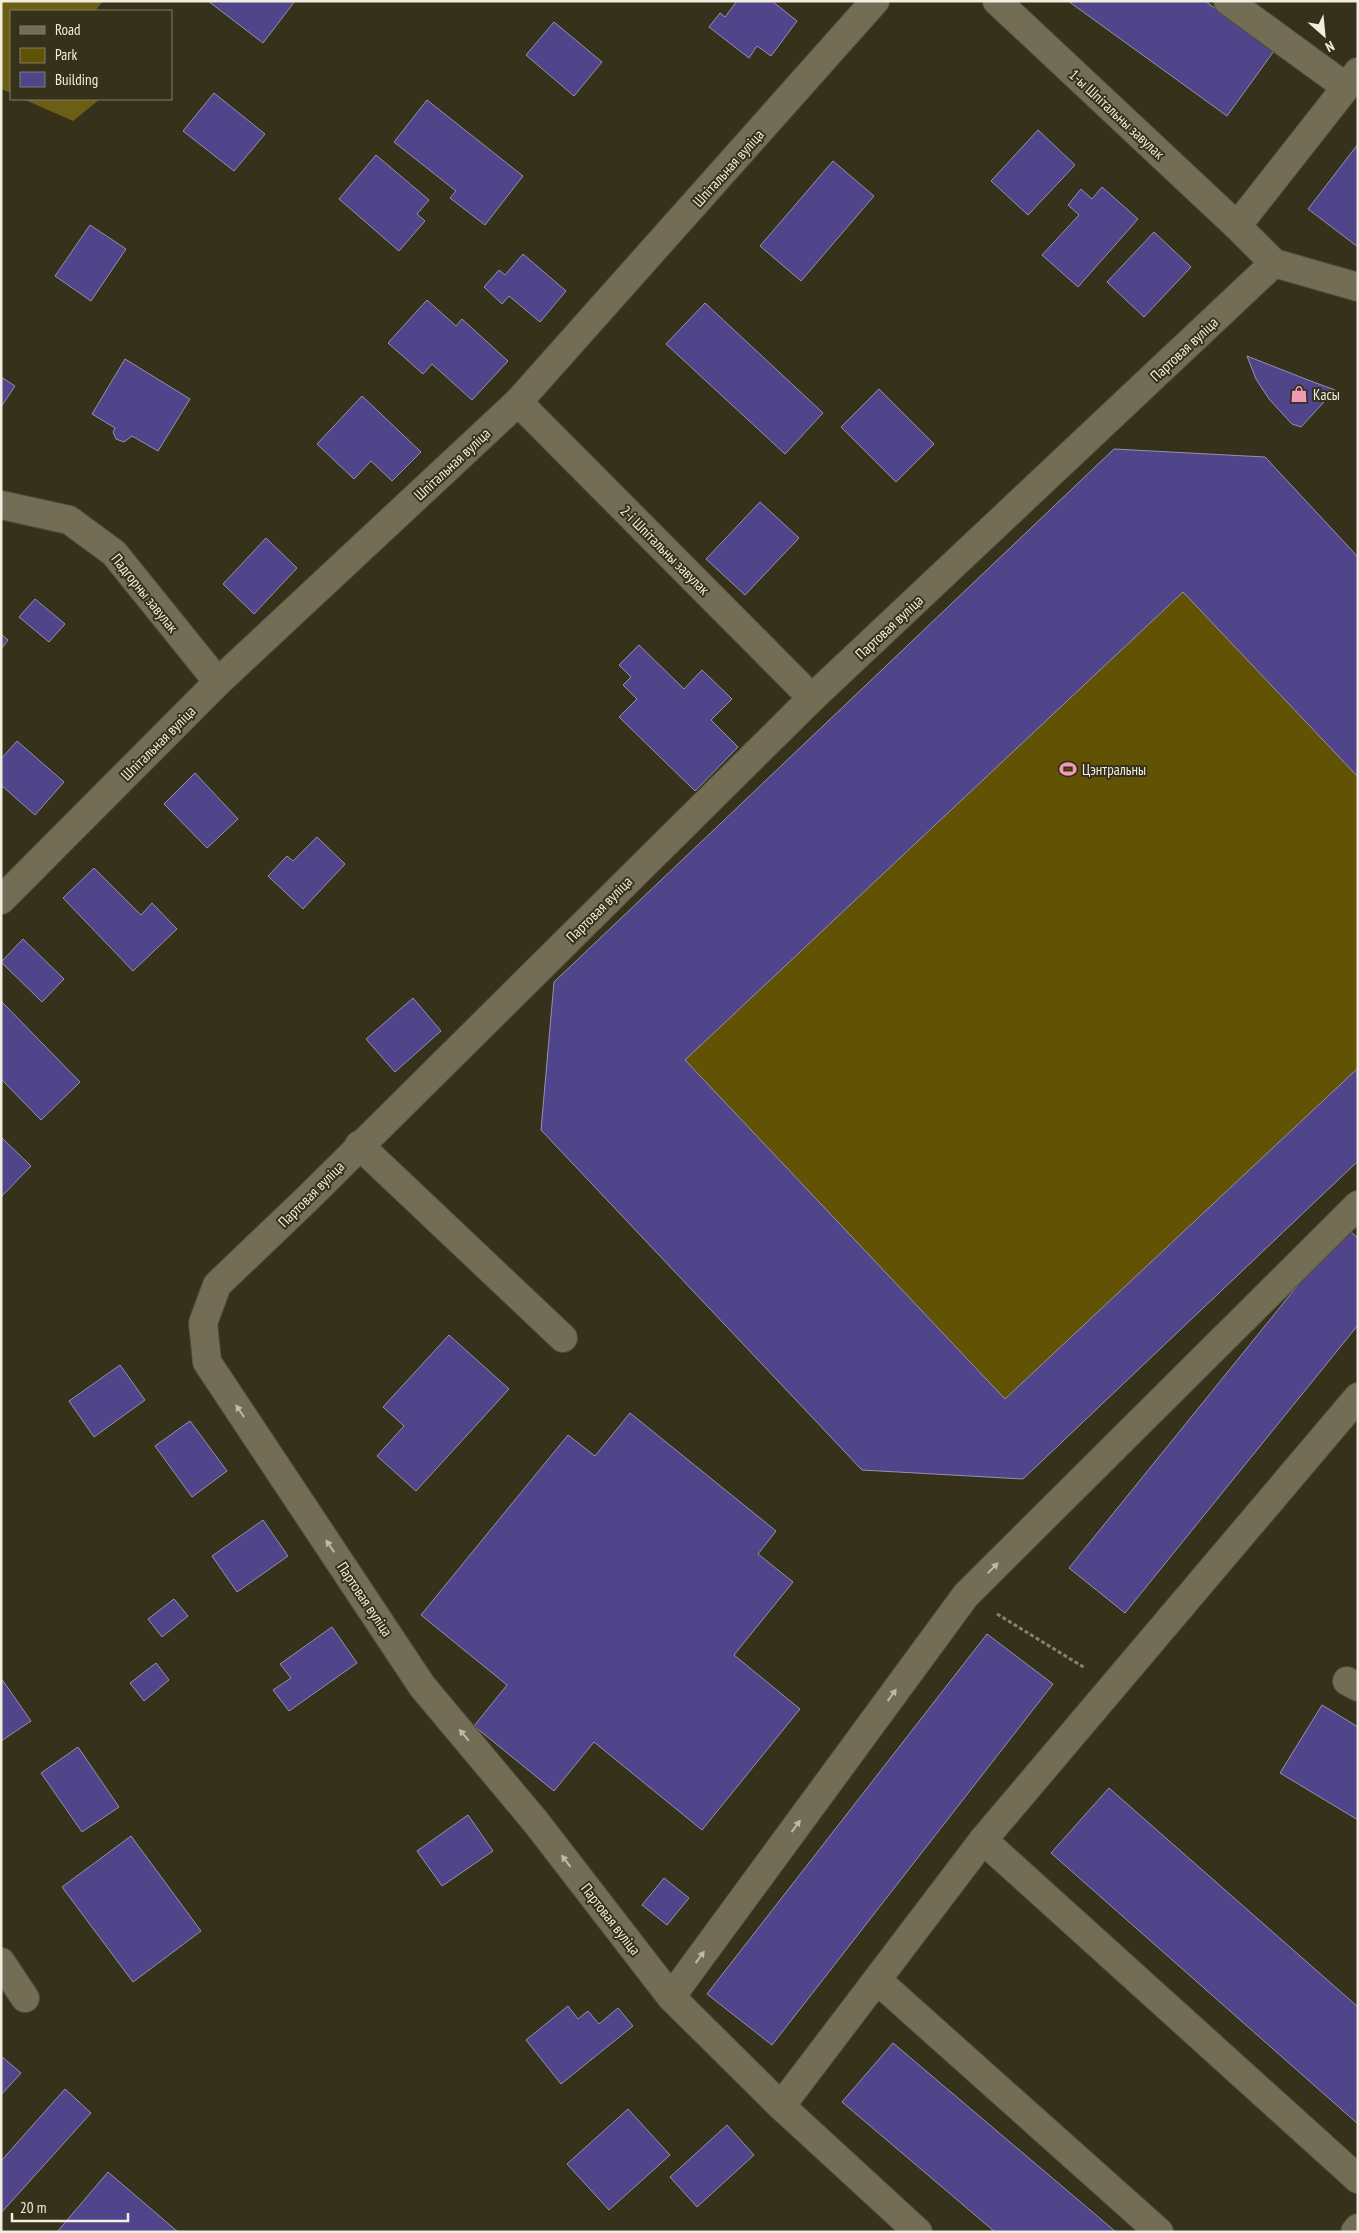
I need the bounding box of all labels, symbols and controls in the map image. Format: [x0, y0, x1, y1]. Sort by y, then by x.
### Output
legend [10, 10, 172, 100]
north arrow [1299, 10, 1349, 60]
text: Road [55, 20, 81, 39]
text: N [1322, 37, 1337, 56]
text: Park [55, 45, 77, 64]
street label: 1-ы Шпітальны завулак [1065, 65, 1169, 163]
text: Building [55, 70, 98, 89]
street label: Шпітальная вуліца [688, 125, 768, 211]
street label: Партовая вуліца [1146, 313, 1222, 385]
shop icon: Касы [1289, 384, 1309, 404]
place label: Касы [1313, 385, 1340, 404]
street label: Шпітальная вуліца [410, 424, 494, 504]
street label: 2-і Шпітальны завулак [616, 501, 714, 599]
street label: Падгорны завулак [107, 550, 183, 636]
street label: Партовая вуліца [851, 591, 927, 663]
street label: Шпітальная вуліца [117, 702, 199, 784]
sports icon: Цэнтральны [1058, 759, 1078, 779]
place label: Цэнтральны [1082, 760, 1146, 779]
street label: Партовая вуліца [562, 872, 636, 946]
street label: Партовая вуліца [274, 1157, 348, 1231]
one-way arrow [235, 1404, 244, 1417]
one-way arrow [325, 1539, 334, 1553]
street label: Партовая вуліца [333, 1558, 397, 1640]
one-way arrow [986, 1562, 998, 1574]
one-way arrow [887, 1688, 897, 1702]
one-way arrow [458, 1730, 470, 1742]
one-way arrow [791, 1819, 801, 1833]
one-way arrow [561, 1855, 572, 1868]
street label: Партовая вуліца [577, 1879, 645, 1959]
one-way arrow [695, 1950, 705, 1964]
scale bar [12, 2190, 129, 2222]
text: 20 m [20, 2198, 46, 2217]

